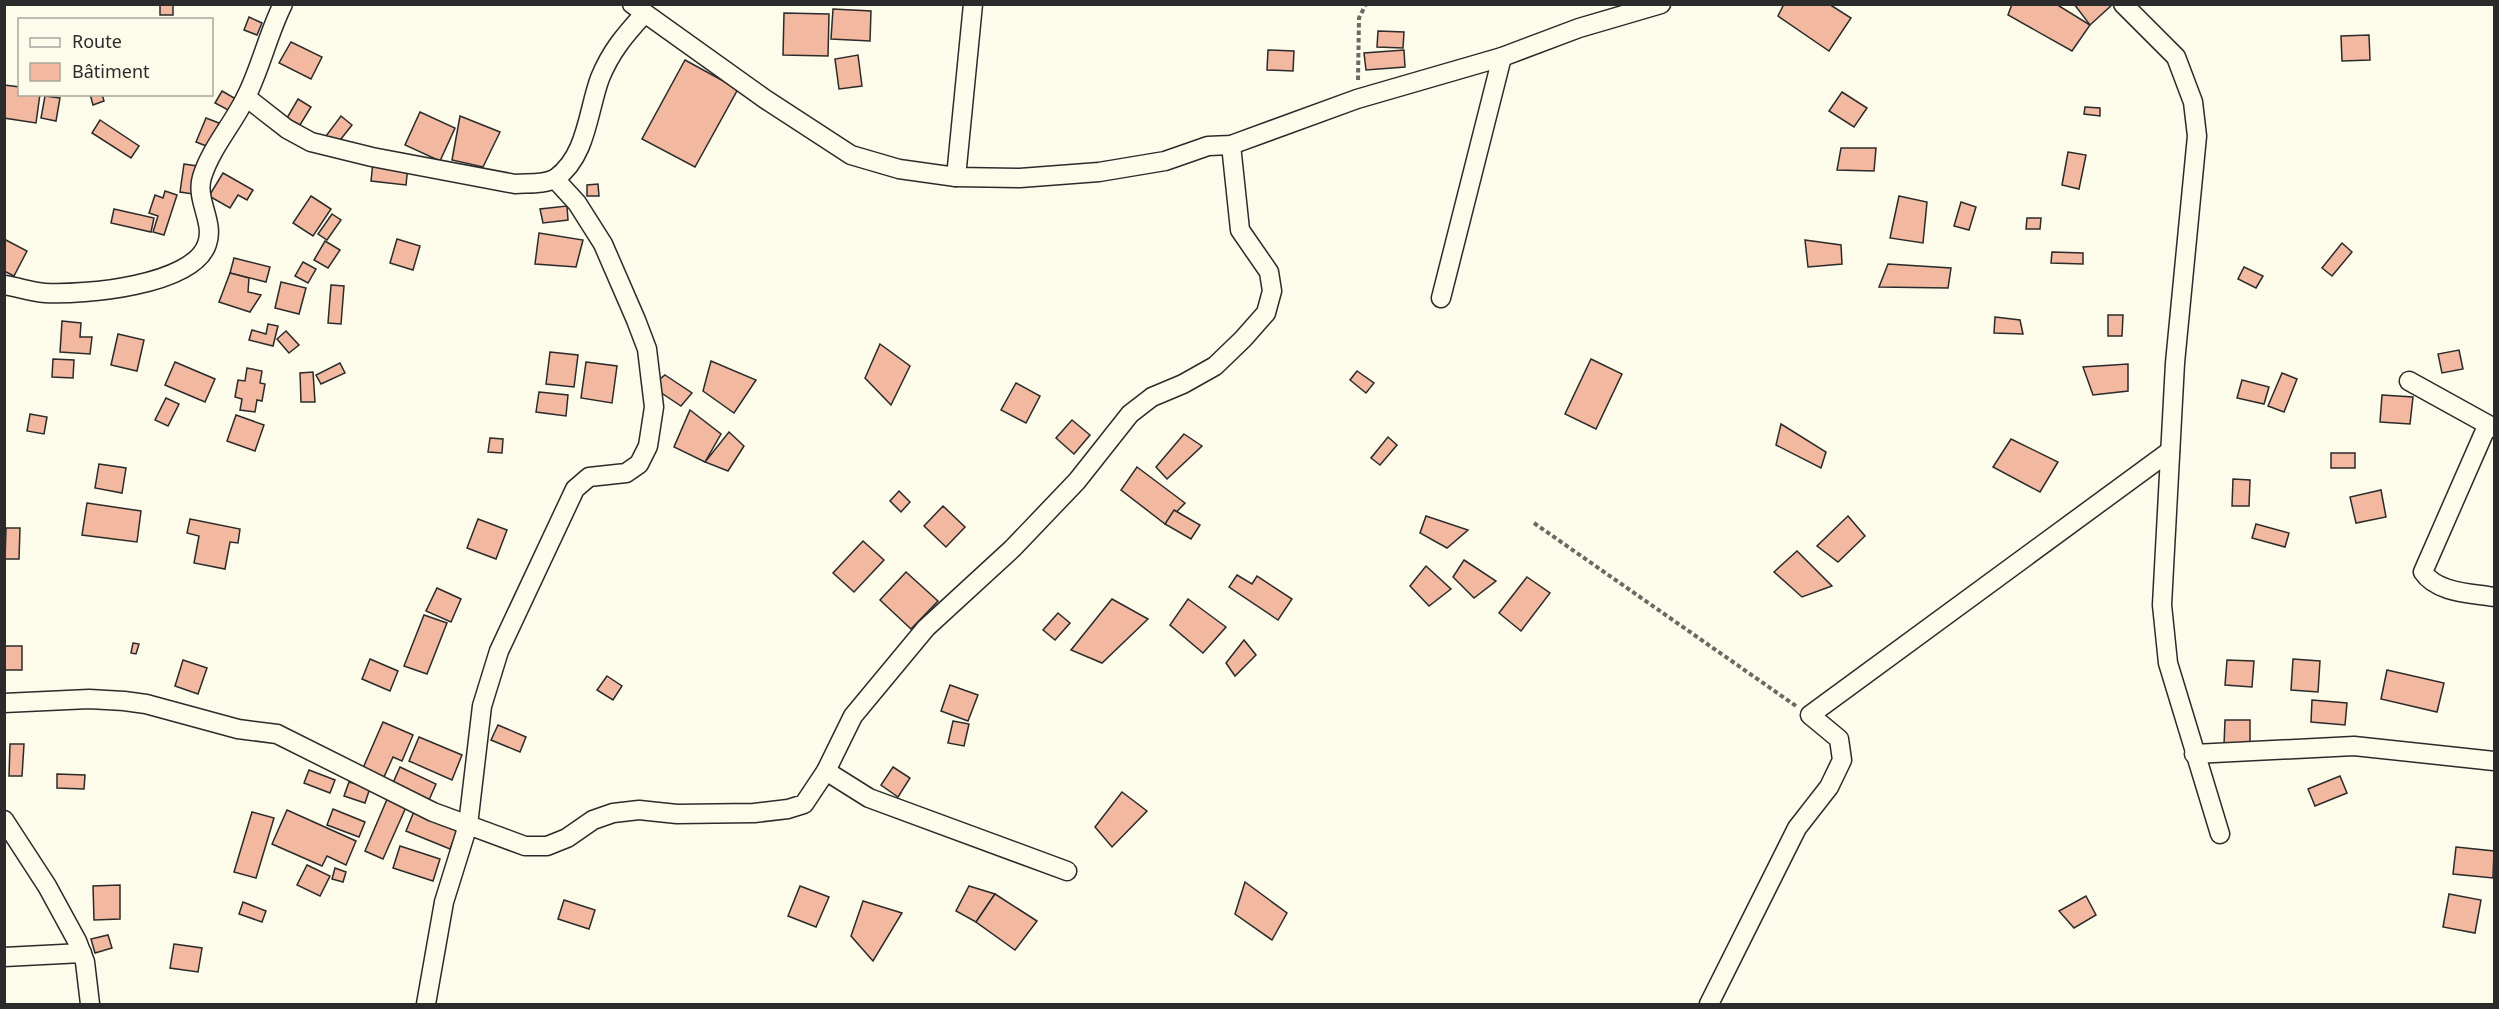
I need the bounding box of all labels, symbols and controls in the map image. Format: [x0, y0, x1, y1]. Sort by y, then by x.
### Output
legend [18, 18, 213, 96]
text: Route [72, 29, 122, 53]
text: Bâtiment [72, 59, 150, 83]

